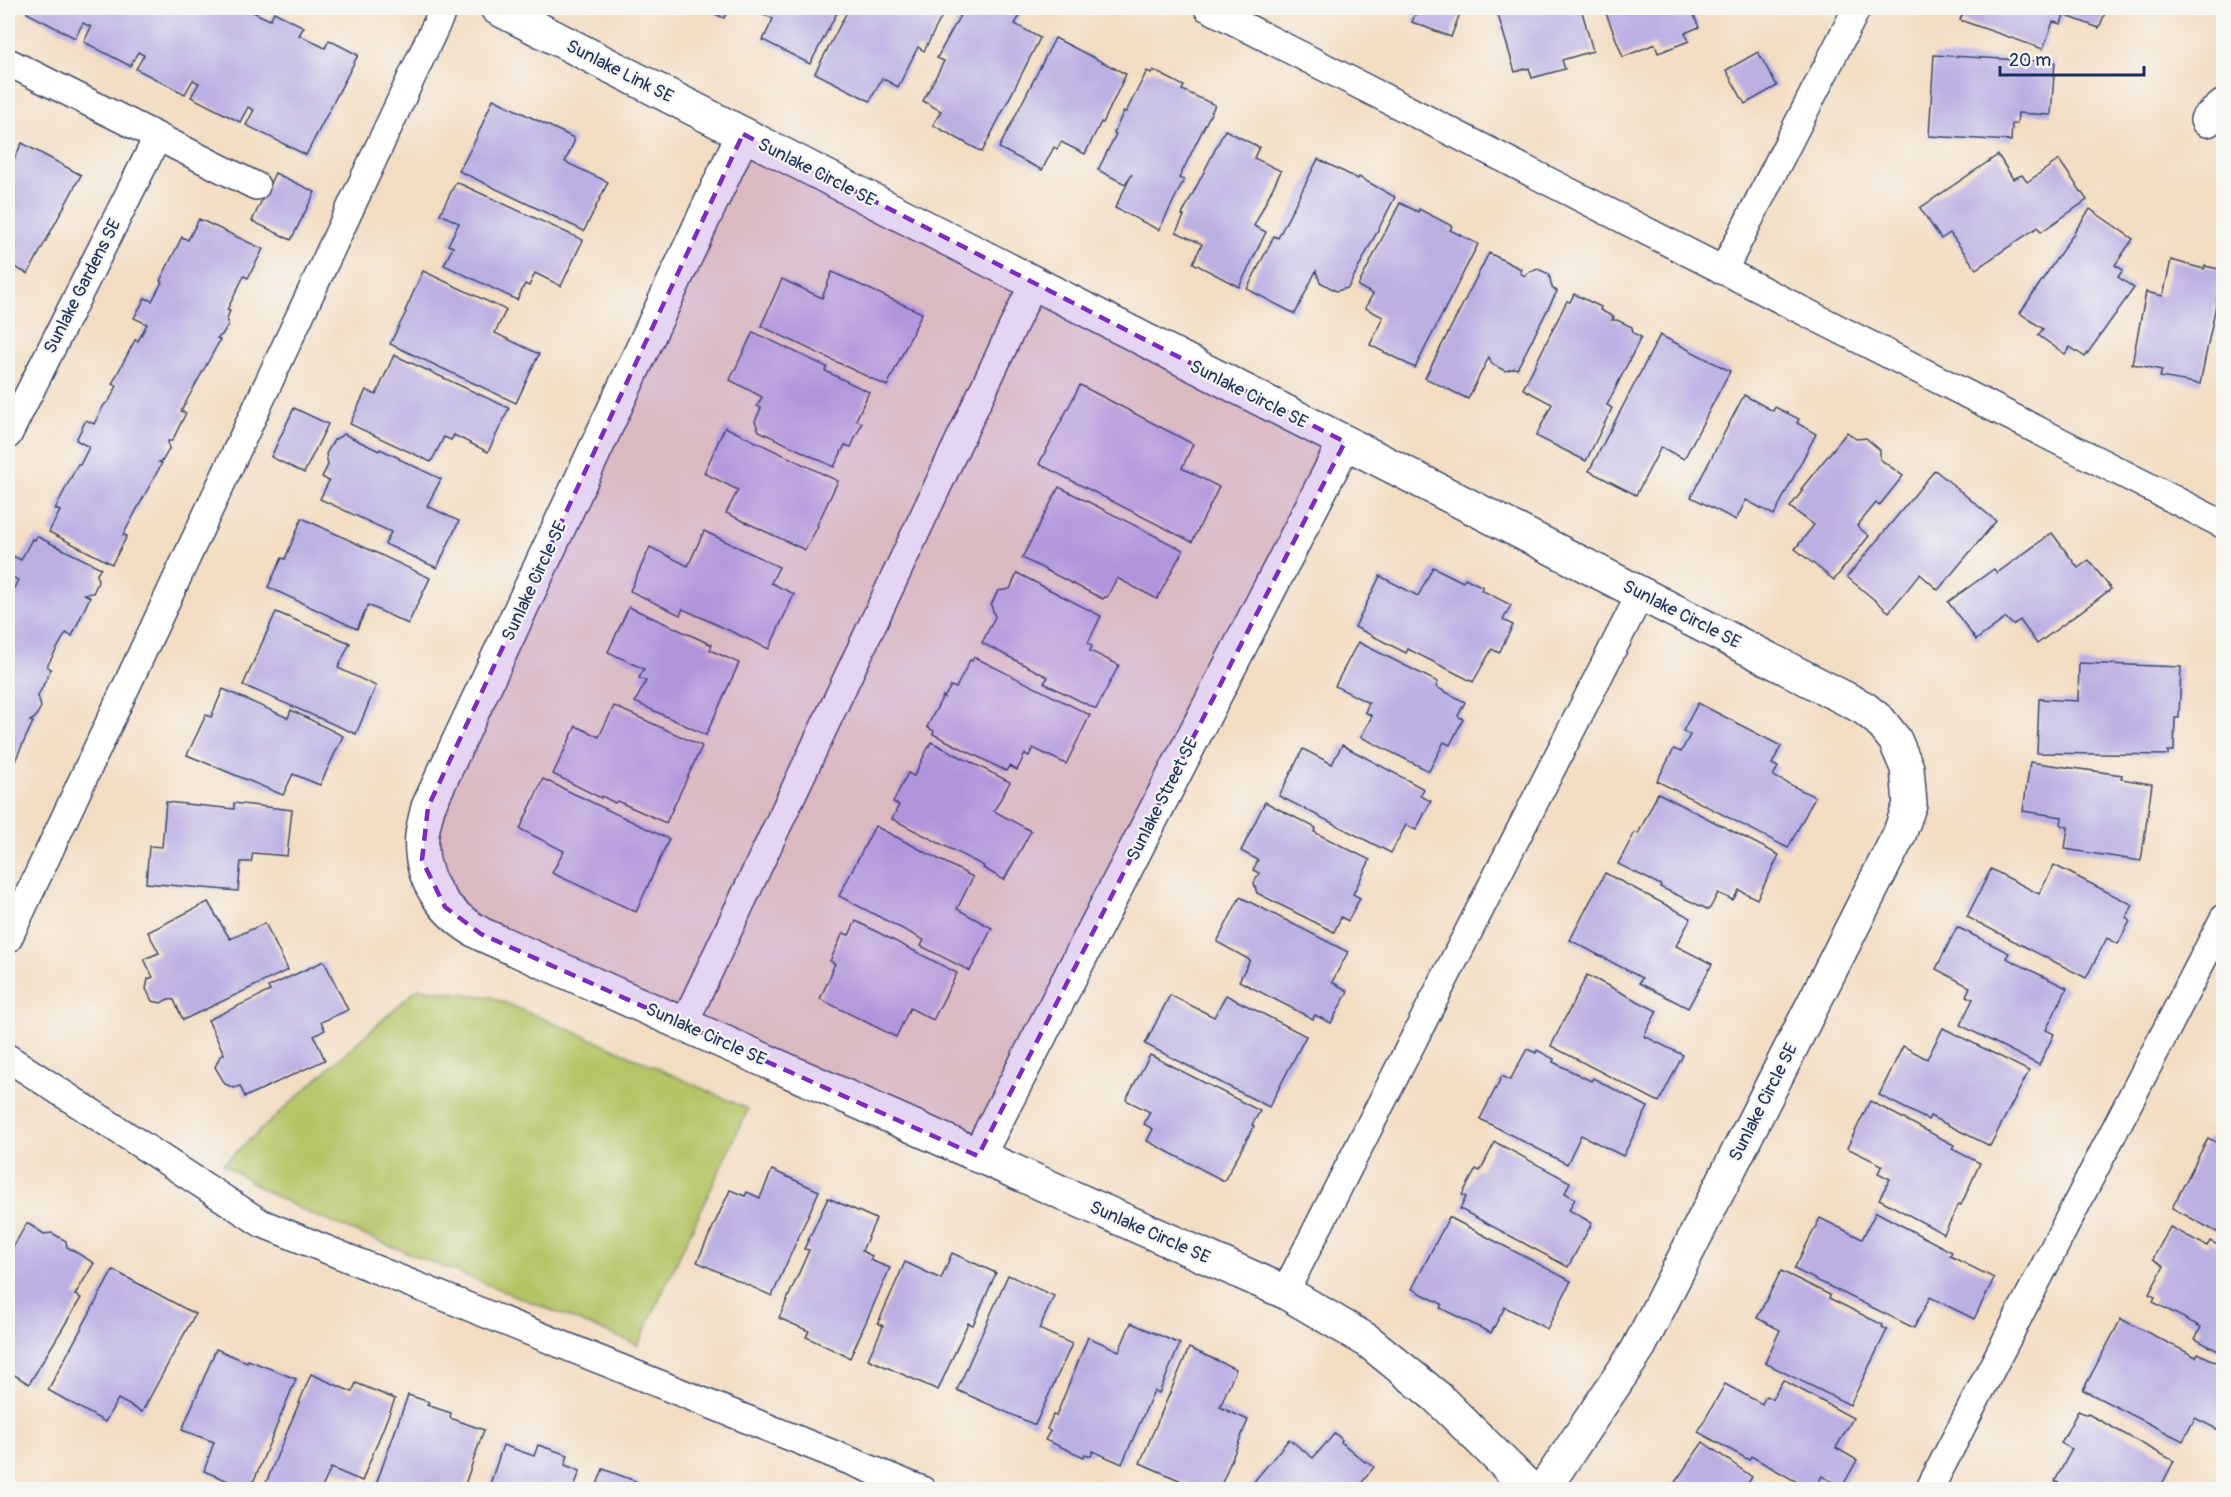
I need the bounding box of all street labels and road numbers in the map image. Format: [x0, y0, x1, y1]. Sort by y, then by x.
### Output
street label: Sunlake Link SE [562, 35, 677, 108]
street label: Sunlake Circle SE [754, 133, 880, 212]
street label: Sunlake Gardens SE [39, 215, 126, 357]
street label: Sunlake Circle SE [1186, 355, 1312, 434]
street label: Sunlake Circle SE [497, 518, 572, 645]
street label: Sunlake Circle SE [1619, 575, 1745, 654]
street label: Sunlake Street SE [1121, 734, 1203, 865]
street label: Sunlake Circle SE [642, 998, 770, 1071]
street label: Sunlake Circle SE [1724, 1039, 1803, 1165]
street label: Sunlake Circle SE [1086, 1196, 1214, 1269]

